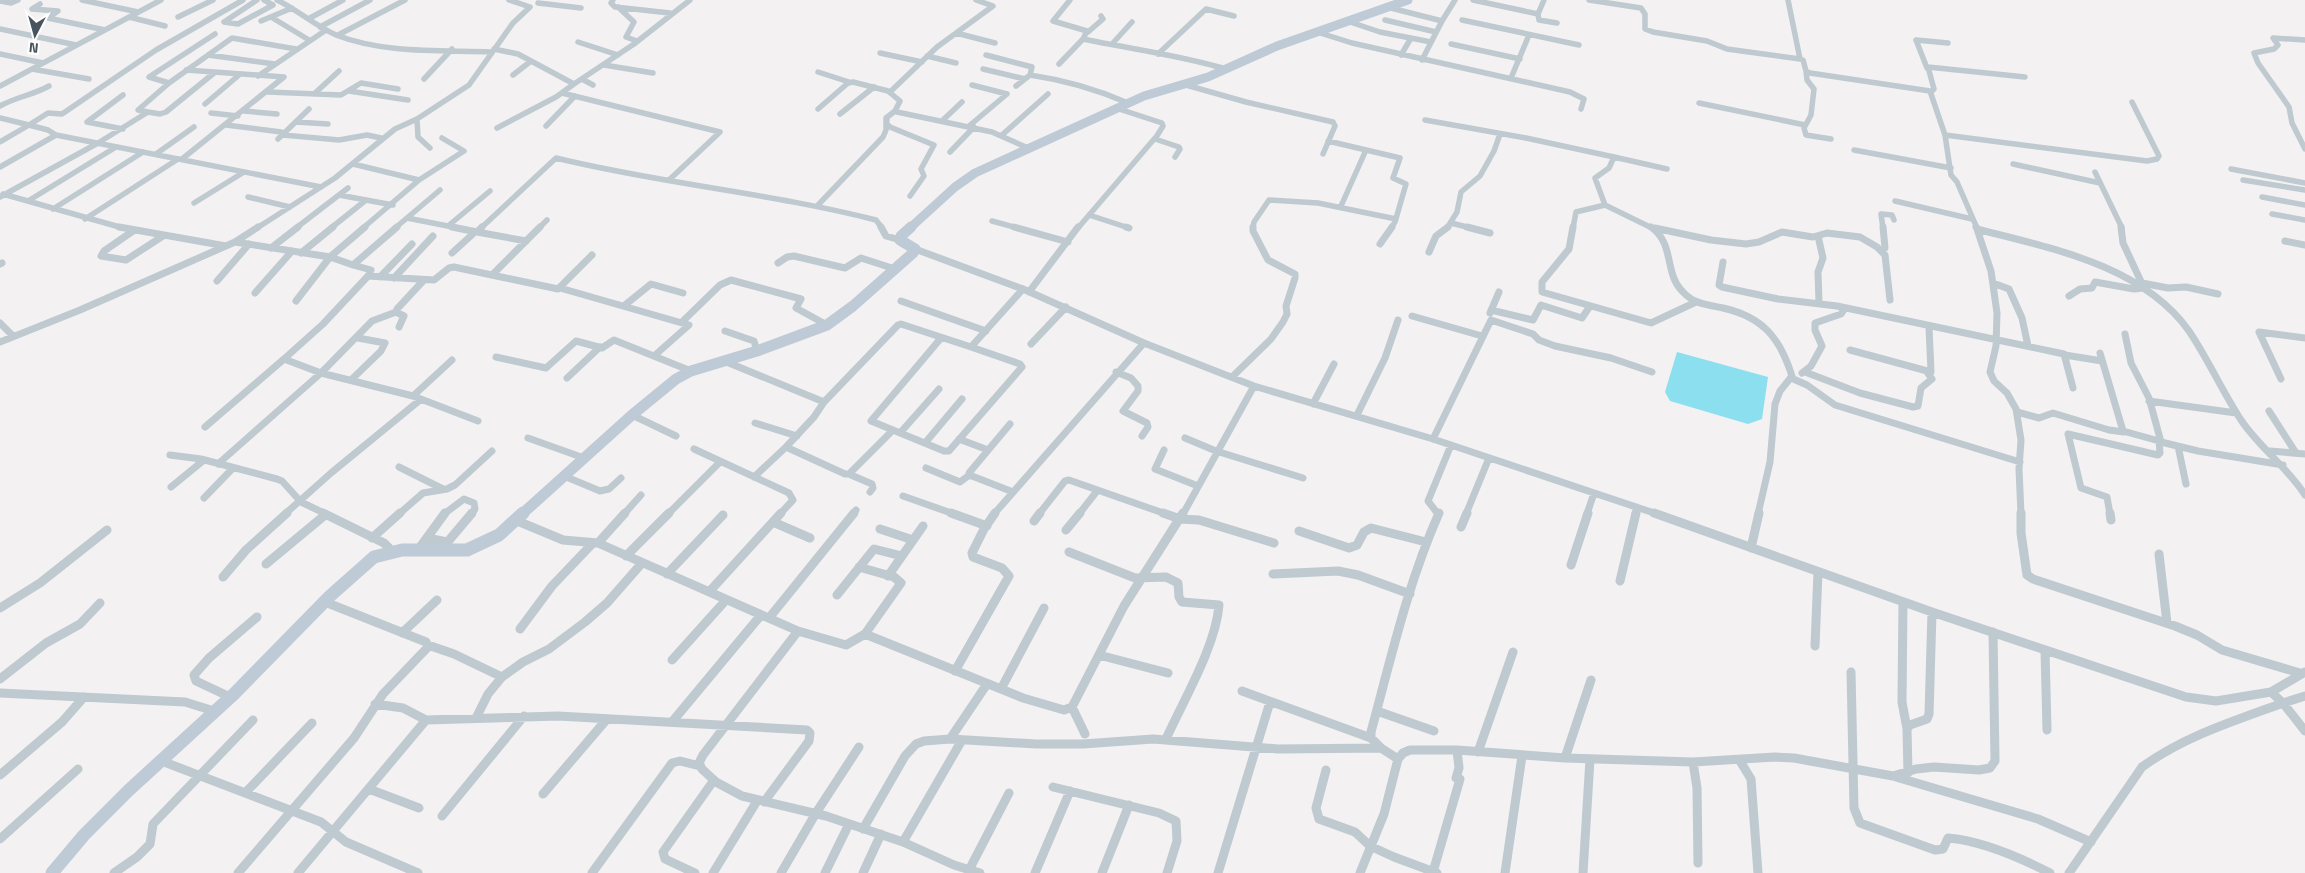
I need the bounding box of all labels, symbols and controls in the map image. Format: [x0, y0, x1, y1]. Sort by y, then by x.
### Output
north arrow [10, 10, 60, 60]
text: N [28, 37, 40, 59]

